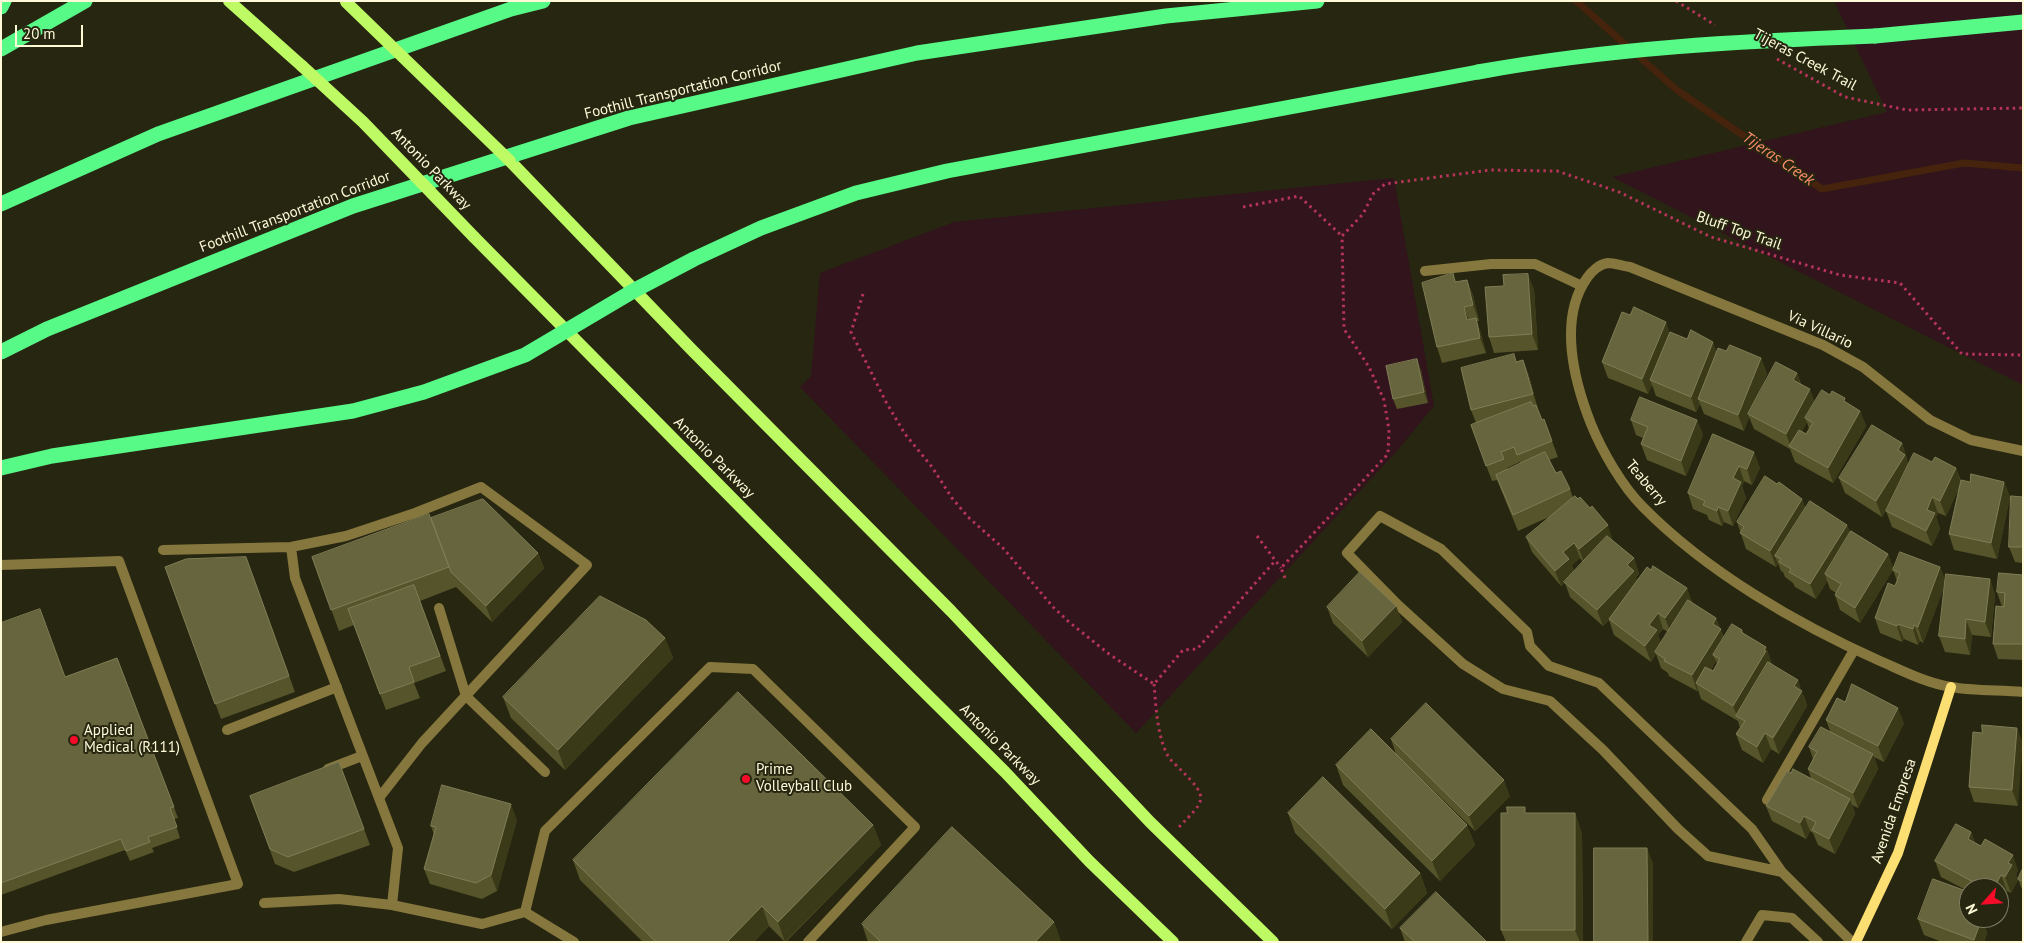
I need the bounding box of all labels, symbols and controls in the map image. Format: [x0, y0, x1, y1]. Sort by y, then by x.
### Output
scale bar [18, 15, 85, 47]
text: 20 m [23, 24, 56, 43]
street label: Tijeras Creek Trail [1750, 25, 1860, 95]
street label: Foothill Transportation Corridor [582, 57, 784, 123]
street label: Antonio Parkway [387, 124, 475, 214]
water label: Tijeras Creek [1738, 128, 1818, 190]
street label: Foothill Transportation Corridor [197, 167, 393, 257]
street label: Bluff Top Trail [1694, 208, 1784, 254]
street label: Via Villario [1785, 307, 1855, 353]
street label: Antonio Parkway [670, 414, 758, 502]
street label: Teaberry [1622, 456, 1670, 510]
street label: Antonio Parkway [956, 701, 1044, 789]
place label: Applied Medical (R111) [84, 722, 180, 757]
marker: Applied Medical (R111) [68, 734, 80, 746]
street label: Avenida Empresa [1868, 756, 1920, 866]
place label: Prime Volleyball Club [756, 761, 852, 796]
marker: Prime Volleyball Club [740, 773, 752, 785]
north arrow [1959, 878, 2009, 928]
text: N [1961, 901, 1982, 917]

